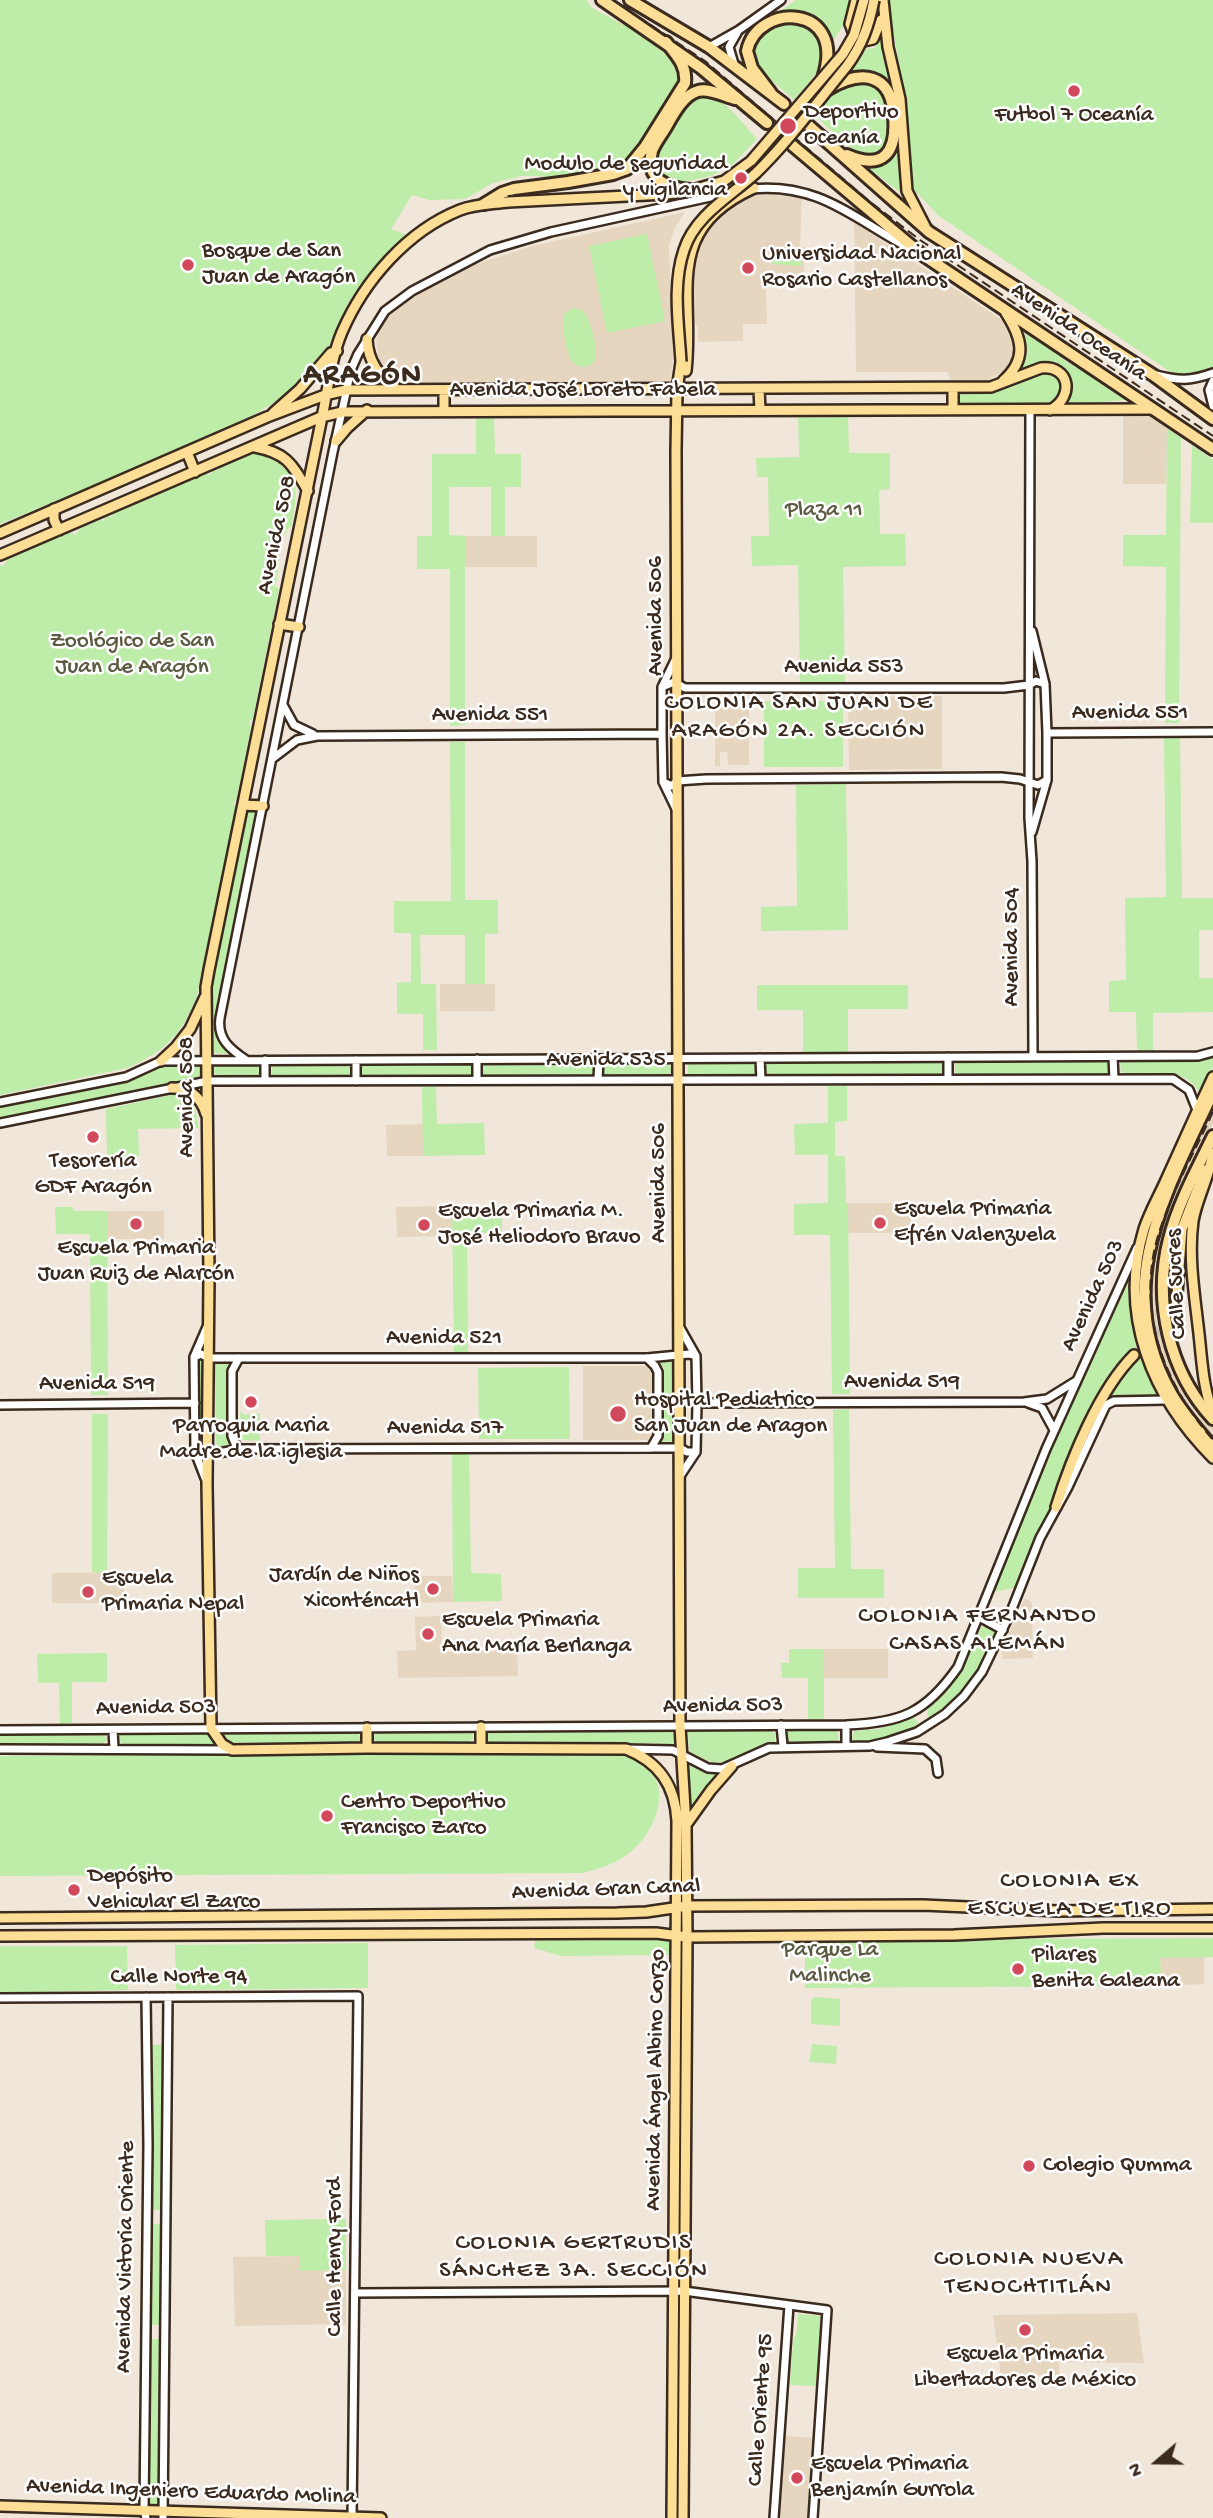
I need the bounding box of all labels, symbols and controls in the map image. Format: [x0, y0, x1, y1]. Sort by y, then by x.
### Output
marker: Futbol 7 Oceanía [1066, 83, 1082, 99]
place label: Deportivo Oceanía [804, 99, 899, 153]
place label: Futbol 7 Oceanía [995, 102, 1153, 130]
marker: Deportivo Oceanía [778, 116, 798, 136]
place label: Modulo de seguridad y vigilancia [525, 151, 727, 205]
marker: Modulo de seguridad y vigilancia [733, 170, 749, 186]
place label: Bosque de San Juan de Aragón [202, 238, 355, 292]
place label: Universidad Nacional Rosario Castellanos [762, 241, 961, 295]
marker: Bosque de San Juan de Aragón [180, 257, 196, 273]
marker: Universidad Nacional Rosario Castellanos [740, 260, 756, 276]
street label: Avenida Oceanía [1005, 277, 1151, 389]
district label: ARAGÓN [304, 359, 422, 395]
street label: Avenida José Loreto Fabela [450, 377, 716, 405]
street label: Avenida 508 [252, 473, 304, 597]
park label: Plaza 11 [785, 497, 863, 525]
street label: Avenida 506 [643, 556, 671, 676]
park label: Zoológico de San Juan de Aragón [50, 628, 214, 682]
street label: Avenida 553 [784, 654, 904, 682]
district label: COLONIA SAN JUAN DE ARAGÓN 2A. SECCIÓN [667, 690, 931, 746]
street label: Avenida 551 [1072, 700, 1188, 728]
street label: Avenida 551 [432, 702, 548, 730]
street label: Avenida 504 [999, 887, 1027, 1007]
street label: Avenida 508 [174, 1037, 202, 1157]
street label: Avenida 535 [546, 1047, 666, 1075]
street label: Avenida 506 [646, 1123, 674, 1243]
marker: Tesorería GDF Aragón [85, 1129, 101, 1145]
place label: Tesorería GDF Aragón [34, 1148, 152, 1202]
place label: Escuela Primaria Efrén Valenzuela [894, 1196, 1056, 1250]
place label: Escuela Primaria M. José Heliodoro Bravo [438, 1198, 641, 1252]
marker: Escuela Primaria Efrén Valenzuela [872, 1215, 888, 1231]
marker: Escuela Primaria Juan Ruiz de Alarcón [128, 1216, 144, 1232]
marker: Escuela Primaria M. José Heliodoro Bravo [416, 1217, 432, 1233]
street label: Calle Sucres [1161, 1228, 1195, 1340]
place label: Escuela Primaria Juan Ruiz de Alarcón [38, 1235, 234, 1289]
street label: Avenida 503 [1056, 1236, 1132, 1356]
street label: Avenida 521 [386, 1325, 502, 1353]
street label: Avenida 519 [844, 1369, 960, 1397]
street label: Avenida 519 [39, 1371, 155, 1399]
place label: Hospital Pediatrico San Juan de Aragon [634, 1387, 827, 1441]
marker: Parroquia Maria Madre de la iglesia [243, 1394, 259, 1410]
marker: Hospital Pediatrico San Juan de Aragon [608, 1404, 628, 1424]
place label: Parroquia Maria Madre de la iglesia [160, 1413, 342, 1467]
street label: Avenida 517 [387, 1415, 503, 1443]
place label: Jardín de Niños Xiconténcatl [269, 1562, 419, 1616]
place label: Escuela Primaria Nepal [102, 1565, 244, 1619]
marker: Jardín de Niños Xiconténcatl [425, 1581, 441, 1597]
marker: Escuela Primaria Nepal [80, 1584, 96, 1600]
district label: COLONIA FERNANDO CASAS ALEMÁN [860, 1603, 1096, 1659]
place label: Escuela Primaria Ana María Berlanga [442, 1607, 631, 1661]
marker: Escuela Primaria Ana María Berlanga [420, 1626, 436, 1642]
street label: Avenida 503 [663, 1692, 783, 1722]
street label: Avenida 503 [96, 1694, 216, 1724]
place label: Centro Deportivo Francisco Zarco [341, 1789, 506, 1843]
marker: Centro Deportivo Francisco Zarco [319, 1808, 335, 1824]
place label: Depósito Vehicular El Zarco [88, 1863, 260, 1917]
district label: COLONIA EX ESCUELA DE TIRO [969, 1868, 1171, 1924]
street label: Avenida Gran Canal [511, 1874, 701, 1908]
marker: Depósito Vehicular El Zarco [66, 1882, 82, 1898]
park label: Parque La Malinche [782, 1937, 878, 1991]
place label: Pilares Benita Galeana [1032, 1942, 1180, 1996]
street label: Avenida Ángel Albino Corzo [641, 1949, 673, 2211]
marker: Pilares Benita Galeana [1010, 1961, 1026, 1977]
street label: Calle Norte 94 [111, 1964, 247, 1992]
street label: Avenida Victoria Oriente [111, 2141, 143, 2373]
place label: Colegio Qumma [1043, 2152, 1191, 2180]
marker: Colegio Qumma [1021, 2158, 1037, 2174]
street label: Calle Henry Ford [322, 2178, 350, 2336]
district label: COLONIA GERTRUDIS SÁNCHEZ 3A. SECCIÓN [442, 2230, 706, 2286]
district label: COLONIA NUEVA TENOCHTITLÁN [936, 2246, 1122, 2302]
marker: Escuela Primaria Libertadores de México [1017, 2322, 1033, 2338]
street label: Calle Oriente 95 [743, 2333, 781, 2487]
place label: Escuela Primaria Libertadores de México [914, 2341, 1136, 2395]
north arrow [1122, 2427, 1192, 2497]
place label: Escuela Primaria Benjamín Gurrola [811, 2451, 974, 2505]
text: N [1124, 2460, 1150, 2479]
marker: Escuela Primaria Benjamín Gurrola [789, 2470, 805, 2486]
street label: Avenida Ingeniero Eduardo Molina [26, 2473, 356, 2513]

